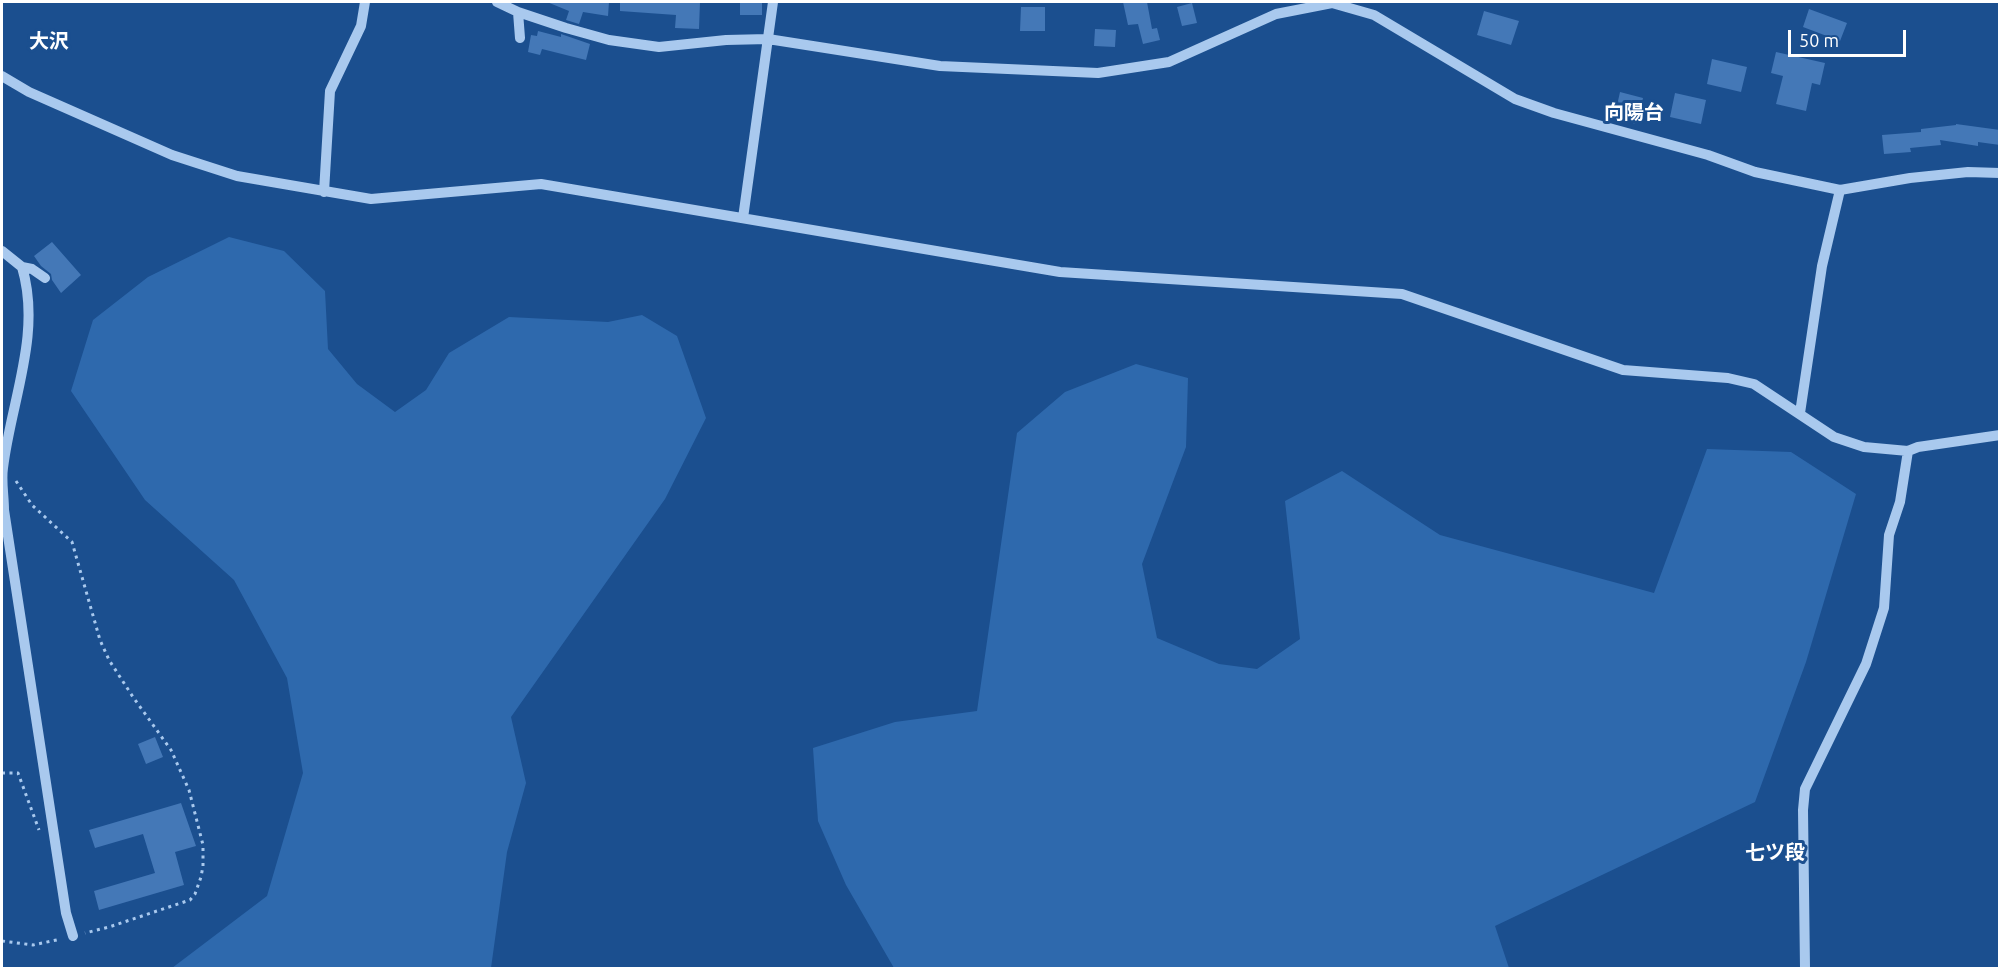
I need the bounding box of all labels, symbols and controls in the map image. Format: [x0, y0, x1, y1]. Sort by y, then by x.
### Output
scale bar [1791, 18, 1910, 56]
district label: 大沢 [29, 29, 69, 53]
text: 50 m [1799, 30, 1839, 50]
district label: 向陽台 [1604, 100, 1664, 124]
district label: 七ツ段 [1745, 840, 1805, 864]

